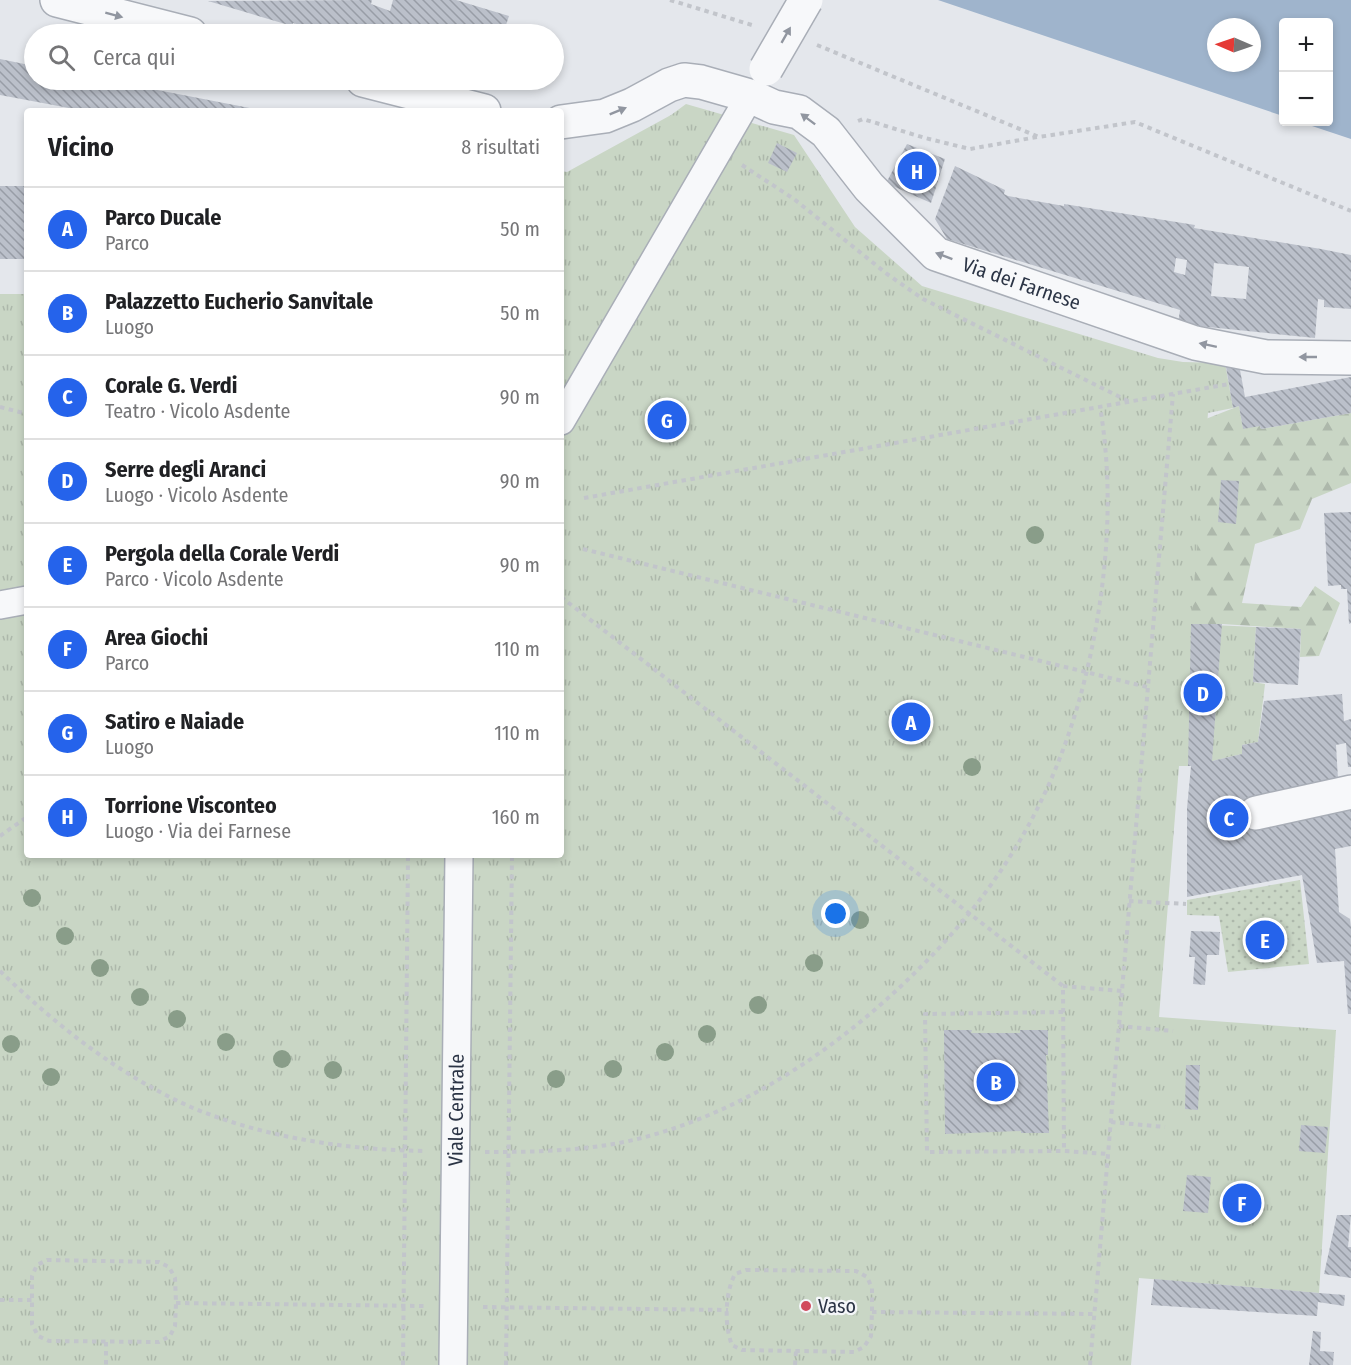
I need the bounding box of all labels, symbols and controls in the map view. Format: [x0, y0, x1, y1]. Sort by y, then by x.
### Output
one-way arrow [104, 10, 123, 20]
north arrow [1207, 18, 1261, 72]
map controls [1279, 18, 1333, 126]
button: + [1279, 18, 1333, 72]
search box [24, 24, 564, 90]
one-way arrow [780, 26, 790, 43]
icon: search [45, 41, 78, 74]
text: Cerca qui [93, 44, 176, 71]
button: − [1279, 72, 1333, 126]
one-way arrow [609, 106, 627, 115]
one-way arrow [800, 113, 816, 125]
text: Vicino [48, 132, 114, 163]
text: 8 risultati [461, 135, 540, 159]
pin: H [898, 148, 936, 194]
text: Parco Ducale [105, 204, 221, 231]
text: A [62, 217, 73, 241]
text: 50 m [500, 217, 540, 241]
text: Parco [105, 231, 149, 255]
one-way arrow [935, 251, 953, 260]
street label: Via dei Farnese [959, 252, 1084, 315]
text: Palazzetto Eucherio Sanvitale [105, 288, 373, 315]
text: B [62, 301, 73, 325]
text: 50 m [500, 301, 540, 325]
text: Luogo [105, 315, 154, 339]
one-way arrow [1199, 340, 1218, 349]
one-way arrow [1299, 352, 1318, 362]
text: Corale G. Verdi [105, 372, 237, 399]
text: C [62, 385, 73, 409]
text: 90 m [500, 385, 540, 409]
pin: G [648, 398, 686, 442]
text: Teatro · Vicolo Asdente [105, 399, 290, 423]
text: Serre degli Aranci [105, 456, 266, 483]
text: D [62, 469, 73, 493]
text: 90 m [500, 469, 540, 493]
text: Luogo · Vicolo Asdente [105, 483, 288, 507]
text: Pergola della Corale Verdi [105, 540, 339, 567]
text: E [63, 553, 72, 577]
text: 90 m [500, 553, 540, 577]
text: Parco · Vicolo Asdente [105, 567, 284, 591]
text: Area Giochi [105, 624, 208, 651]
text: F [63, 637, 72, 661]
text: 110 m [494, 637, 540, 661]
text: Parco [105, 651, 149, 675]
pin: D [1184, 670, 1222, 716]
pin: A [892, 700, 930, 744]
text: Satiro e Naiade [105, 708, 244, 735]
text: G [62, 721, 73, 745]
text: 110 m [494, 721, 540, 745]
text: Luogo [105, 735, 154, 759]
text: Torrione Visconteo [105, 792, 277, 819]
pin: C [1210, 796, 1248, 840]
text: H [61, 805, 74, 829]
text: 160 m [492, 805, 540, 829]
text: Luogo · Via dei Farnese [105, 819, 291, 843]
your location [821, 899, 850, 928]
pin: E [1246, 918, 1284, 962]
street label: Viale Centrale [443, 1054, 469, 1166]
pin: B [976, 1060, 1016, 1104]
pin: F [1222, 1180, 1262, 1226]
place label: Vaso [818, 1294, 856, 1318]
marker: Vaso [799, 1299, 813, 1313]

